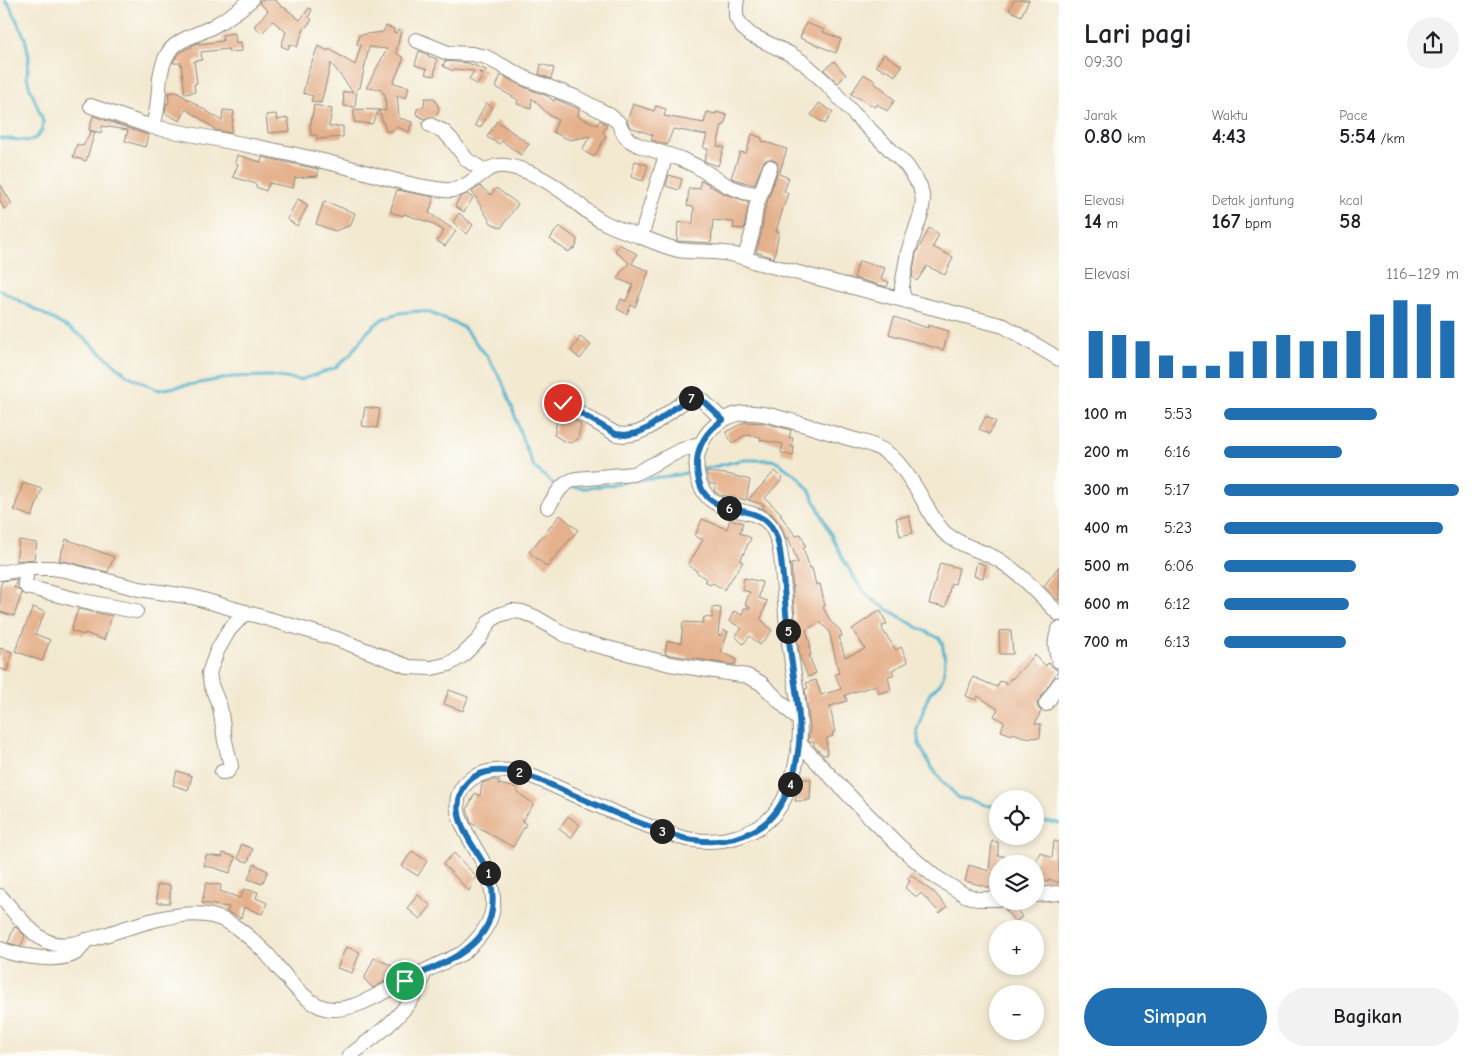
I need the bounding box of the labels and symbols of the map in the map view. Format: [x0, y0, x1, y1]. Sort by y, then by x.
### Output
pin [542, 382, 584, 424]
pin: 7 [678, 386, 704, 410]
pin: 6 [716, 496, 742, 520]
pin: 5 [776, 618, 800, 644]
pin: 2 [506, 760, 532, 784]
pin: 4 [778, 772, 802, 796]
pin: 3 [650, 818, 674, 844]
pin: 1 [476, 860, 500, 886]
pin [384, 960, 426, 1002]

